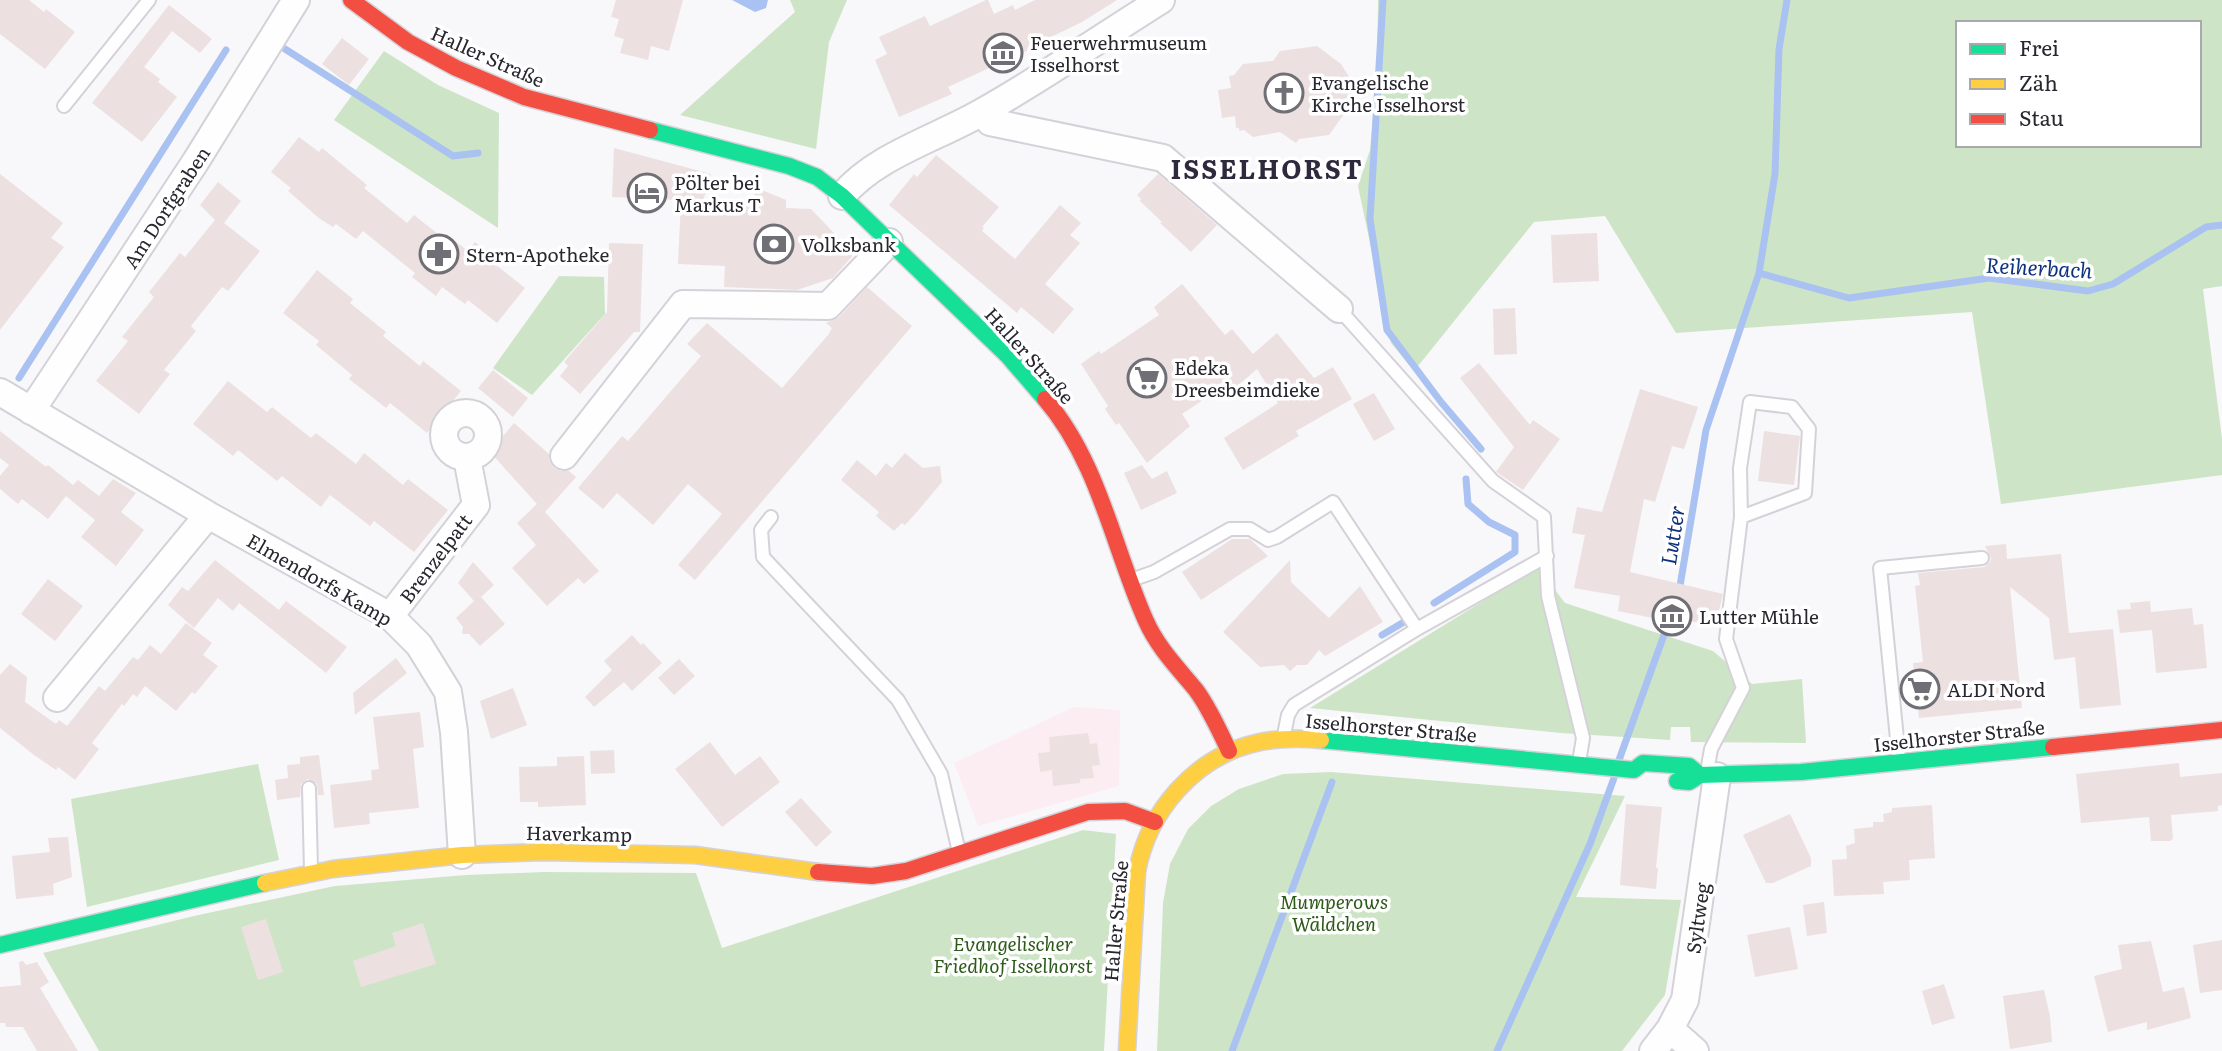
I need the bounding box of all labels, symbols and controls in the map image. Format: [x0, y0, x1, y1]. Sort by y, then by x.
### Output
street label: Haller Straße [427, 18, 549, 94]
legend [1956, 21, 2201, 147]
place label: Feuerwehrmuseum Isselhorst [1030, 28, 1207, 78]
text: Frei [2019, 31, 2059, 62]
museum icon: Feuerwehrmuseum Isselhorst [982, 32, 1024, 74]
text: Zäh [2019, 66, 2058, 97]
place label: Evangelische Kirche Isselhorst [1311, 68, 1466, 118]
church icon: Evangelische Kirche Isselhorst [1263, 72, 1305, 114]
text: Stau [2019, 101, 2064, 132]
street label: Am Dorfgraben [116, 140, 216, 274]
district label: ISSELHORST [1170, 148, 1364, 187]
place label: Pölter bei Markus T [674, 168, 761, 218]
hotel icon: Pölter bei Markus T [626, 172, 668, 214]
bank icon: Volksbank [753, 223, 795, 265]
place label: Volksbank [801, 230, 896, 258]
pharmacy icon: Stern-Apotheke [418, 233, 460, 275]
place label: Stern-Apotheke [466, 240, 609, 268]
water label: Reiherbach [1985, 248, 2094, 284]
street label: Haller Straße [979, 300, 1081, 410]
place label: Edeka Dreesbeimdieke [1174, 353, 1320, 403]
supermarket icon: Edeka Dreesbeimdieke [1126, 357, 1168, 399]
water label: Lutter [1651, 503, 1691, 567]
street label: Brenzelpatt [392, 507, 478, 609]
street label: Elmendorfs Kamp [242, 526, 398, 632]
museum icon: Lutter Mühle [1651, 595, 1693, 637]
place label: Lutter Mühle [1699, 602, 1819, 630]
supermarket icon: ALDI Nord [1899, 668, 1941, 710]
place label: ALDI Nord [1947, 675, 2046, 703]
street label: Isselhorster Straße [1304, 706, 1478, 748]
street label: Isselhorster Straße [1872, 712, 2046, 758]
street label: Haverkamp [526, 818, 632, 848]
street label: Haller Straße [1096, 859, 1134, 983]
street label: Syltweg [1678, 880, 1716, 955]
park label: Mumperows Wäldchen [1280, 887, 1388, 937]
park label: Evangelischer Friedhof Isselhorst [933, 929, 1093, 979]

